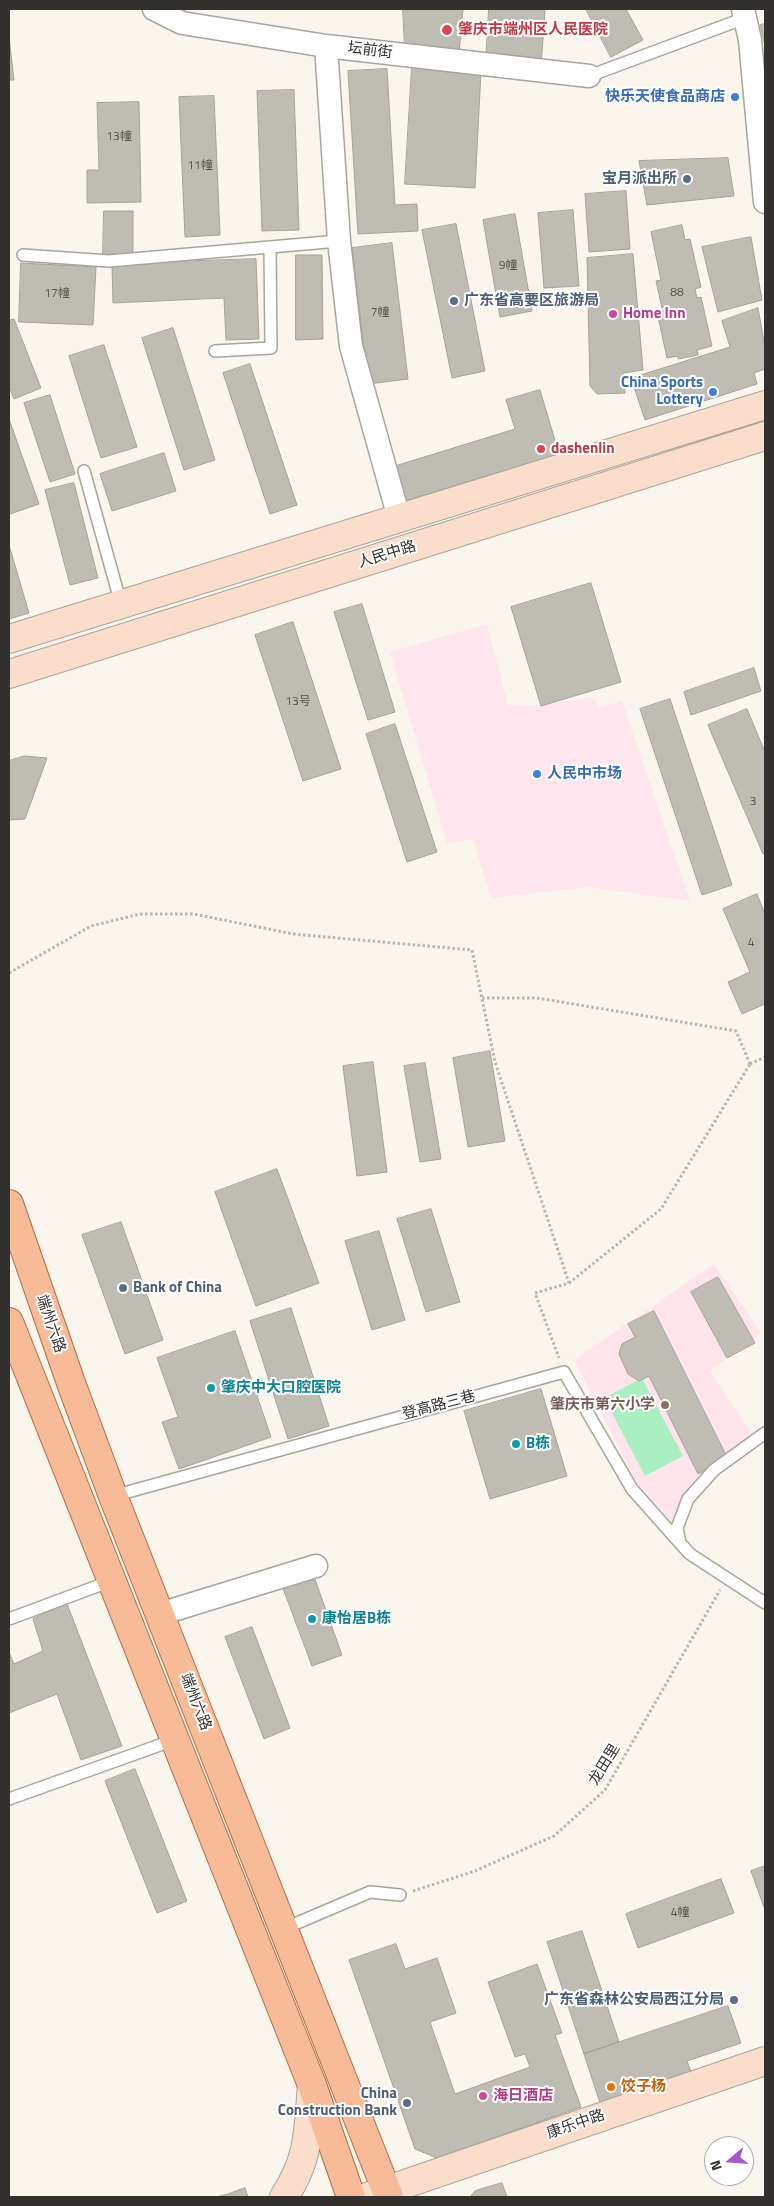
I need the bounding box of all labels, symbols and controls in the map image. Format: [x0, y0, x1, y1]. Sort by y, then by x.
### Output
place label: 肇庆市端州区人民医院 [458, 21, 608, 39]
marker: 肇庆市端州区人民医院 [440, 23, 454, 37]
street label: 坛前街 [347, 39, 393, 63]
place label: 快乐天使食品商店 [605, 88, 725, 106]
marker: 快乐天使食品商店 [729, 91, 741, 103]
house number: 13幢 [106, 130, 132, 144]
house number: 11幢 [187, 159, 213, 173]
place label: 宝月派出所 [602, 170, 677, 188]
marker: 宝月派出所 [681, 173, 693, 185]
house number: 9幢 [499, 259, 517, 273]
house number: 88 [670, 286, 684, 300]
house number: 17幢 [44, 287, 70, 301]
place label: 广东省高要区旅游局 [464, 292, 599, 310]
marker: 广东省高要区旅游局 [448, 295, 460, 307]
place label: Home Inn [623, 305, 685, 323]
house number: 7幢 [371, 306, 389, 320]
marker: Home Inn [607, 308, 619, 320]
place label: China Sports Lottery [621, 374, 703, 409]
marker: China Sports Lottery [707, 386, 719, 398]
place label: dashenlin [551, 440, 614, 458]
marker: dashenlin [535, 443, 547, 455]
street label: 人民中路 [356, 538, 418, 572]
house number: 13号 [285, 695, 311, 709]
place label: 人民中市场 [547, 765, 622, 783]
marker: 人民中市场 [531, 768, 543, 780]
house number: 3 [750, 795, 756, 809]
house number: 4 [748, 936, 754, 950]
place label: Bank of China [133, 1279, 222, 1297]
marker: Bank of China [117, 1282, 129, 1294]
street label: 端州六路 [32, 1293, 68, 1355]
place label: 肇庆中大口腔医院 [221, 1379, 341, 1397]
marker: 肇庆中大口腔医院 [205, 1382, 217, 1394]
street label: 登高路三巷 [400, 1388, 478, 1424]
place label: 肇庆市第六小学 [550, 1396, 655, 1414]
marker: 肇庆市第六小学 [659, 1399, 671, 1411]
place label: B栋 [526, 1435, 550, 1453]
marker: B栋 [510, 1438, 522, 1450]
place label: 康怡居B栋 [322, 1610, 391, 1628]
marker: 康怡居B栋 [306, 1613, 318, 1625]
street label: 端州六路 [176, 1671, 214, 1733]
street label: 龙田里 [585, 1741, 625, 1789]
house number: 4幢 [671, 1906, 689, 1920]
place label: 广东省森林公安局西江分局 [544, 1991, 724, 2009]
marker: 广东省森林公安局西江分局 [728, 1994, 740, 2006]
place label: 饺子杨 [621, 2078, 666, 2096]
marker: 饺子杨 [605, 2081, 617, 2093]
place label: China Construction Bank [278, 2085, 397, 2120]
place label: 海日酒店 [493, 2087, 553, 2105]
marker: 海日酒店 [477, 2090, 489, 2102]
marker: China Construction Bank [401, 2097, 413, 2109]
street label: 康乐中路 [545, 2107, 607, 2143]
north arrow [704, 2136, 754, 2186]
text: N [704, 2158, 727, 2173]

